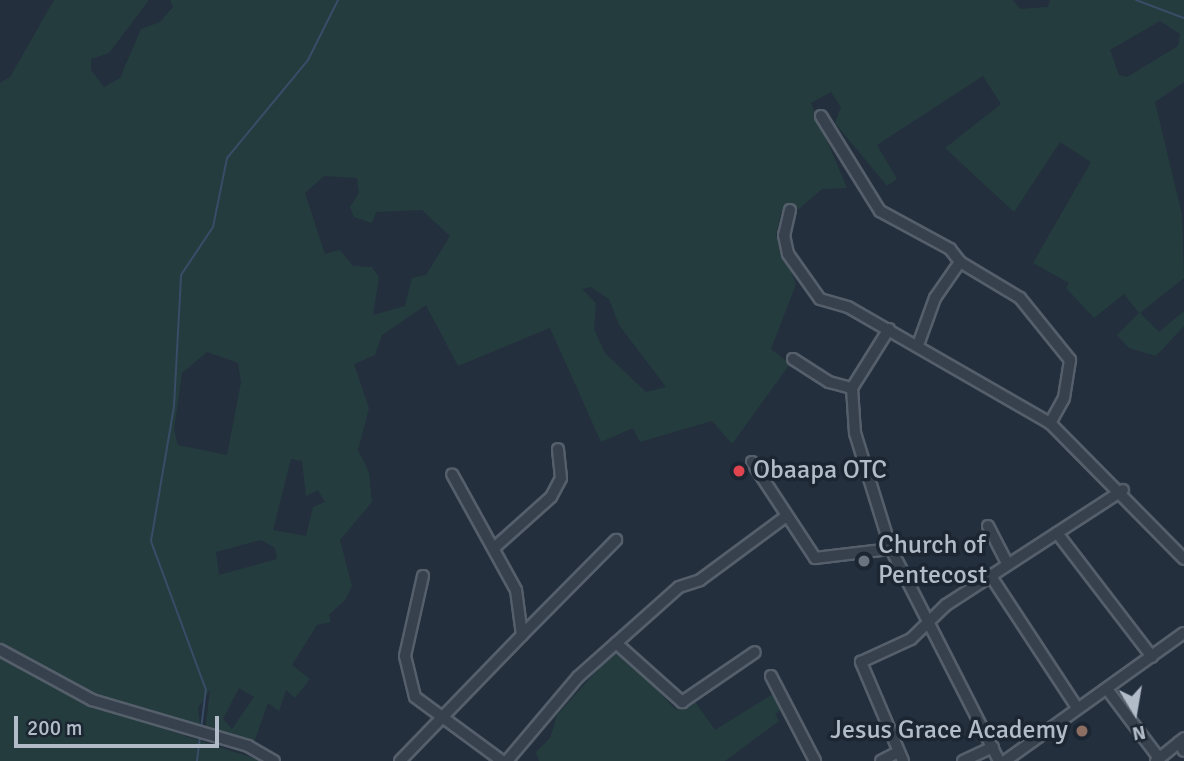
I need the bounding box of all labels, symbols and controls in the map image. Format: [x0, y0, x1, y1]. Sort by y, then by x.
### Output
place label: Obaapa OTC [753, 455, 887, 487]
marker: Obaapa OTC [731, 463, 747, 479]
place label: Church of Pentecost [878, 530, 987, 592]
marker: Church of Pentecost [856, 553, 872, 569]
north arrow [1100, 677, 1170, 747]
scale bar [18, 702, 222, 746]
text: 200 m [27, 715, 82, 741]
place label: Jesus Grace Academy [830, 715, 1068, 747]
text: N [1130, 720, 1148, 746]
marker: Jesus Grace Academy [1074, 723, 1090, 739]

